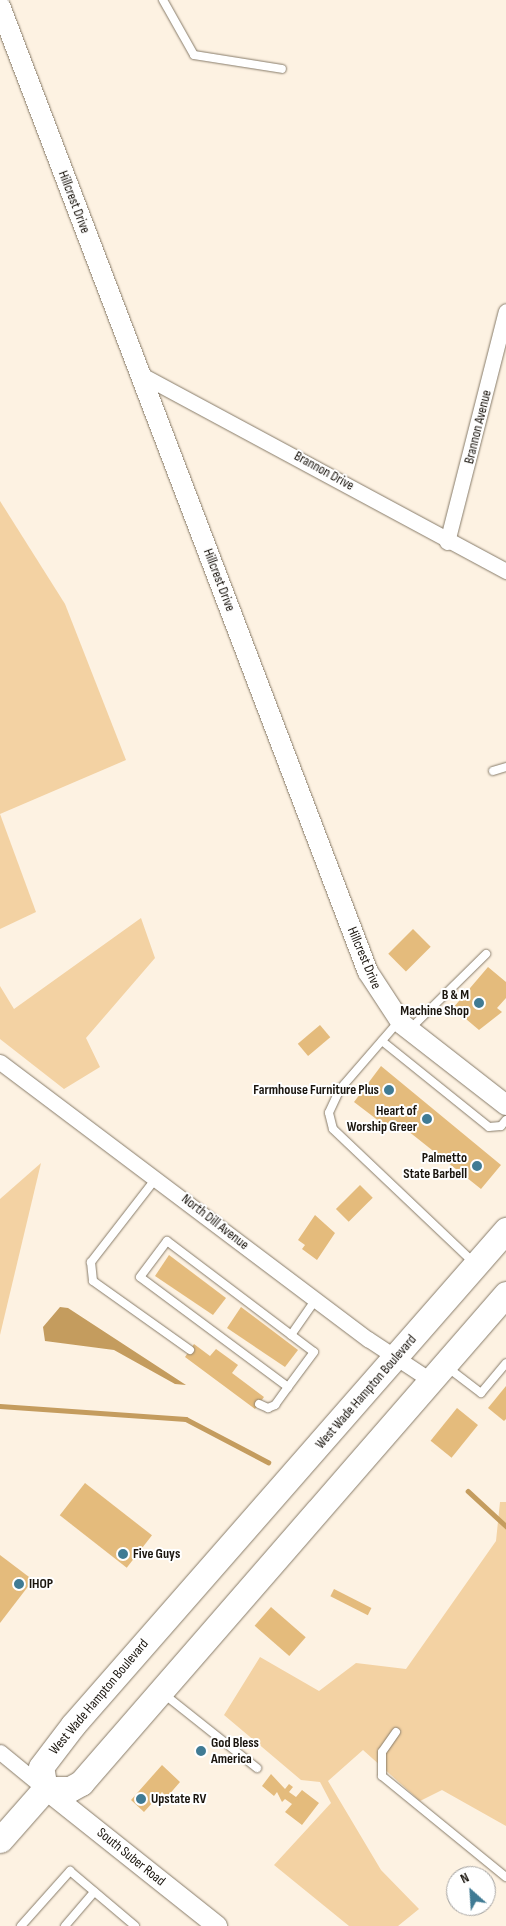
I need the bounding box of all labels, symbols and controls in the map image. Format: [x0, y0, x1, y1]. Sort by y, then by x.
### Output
street label: Hillcrest Drive [54, 168, 94, 236]
street label: Brannon Avenue [461, 388, 495, 466]
street label: Brannon Drive [291, 448, 357, 494]
street label: Hillcrest Drive [199, 546, 239, 614]
street label: Hillcrest Drive [343, 924, 385, 992]
place label: B & M Machine Shop [400, 987, 469, 1020]
marker: B & M Machine Shop [473, 997, 485, 1009]
place label: Farmhouse Furniture Plus [253, 1082, 379, 1098]
marker: Farmhouse Furniture Plus [383, 1084, 395, 1096]
place label: Heart of Worship Greer [347, 1103, 417, 1136]
marker: Heart of Worship Greer [421, 1113, 433, 1125]
place label: Palmetto State Barbell [403, 1150, 467, 1182]
marker: Palmetto State Barbell [471, 1160, 483, 1172]
street label: North Dill Avenue [178, 1191, 252, 1253]
street label: West Wade Hampton Boulevard [312, 1332, 420, 1452]
place label: Five Guys [133, 1546, 180, 1562]
marker: Five Guys [117, 1548, 129, 1560]
place label: IHOP [29, 1576, 53, 1592]
marker: IHOP [13, 1578, 25, 1590]
street label: West Wade Hampton Boulevard [46, 1636, 152, 1758]
place label: God Bless America [211, 1735, 259, 1768]
marker: God Bless America [195, 1745, 207, 1757]
place label: Upstate RV [151, 1791, 206, 1807]
marker: Upstate RV [135, 1793, 147, 1805]
street label: South Suber Road [93, 1824, 169, 1890]
north arrow [446, 1866, 496, 1916]
text: N [458, 1869, 472, 1887]

